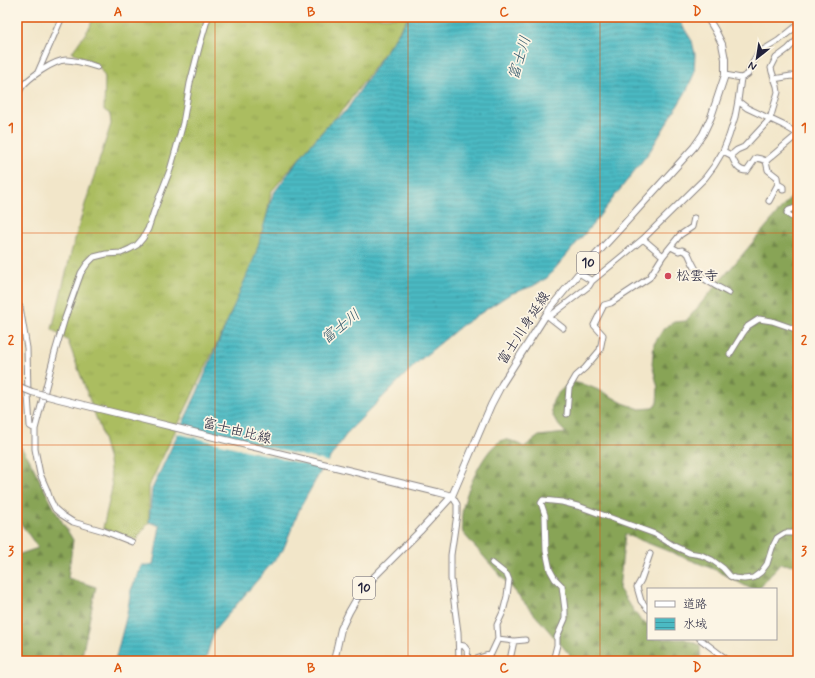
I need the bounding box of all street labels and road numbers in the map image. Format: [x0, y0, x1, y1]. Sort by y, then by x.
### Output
road number: 10 [577, 252, 599, 274]
street label: 富士川身延線 [494, 288, 554, 368]
street label: 富士由比線 [201, 414, 273, 448]
road number: 10 [353, 577, 375, 599]

